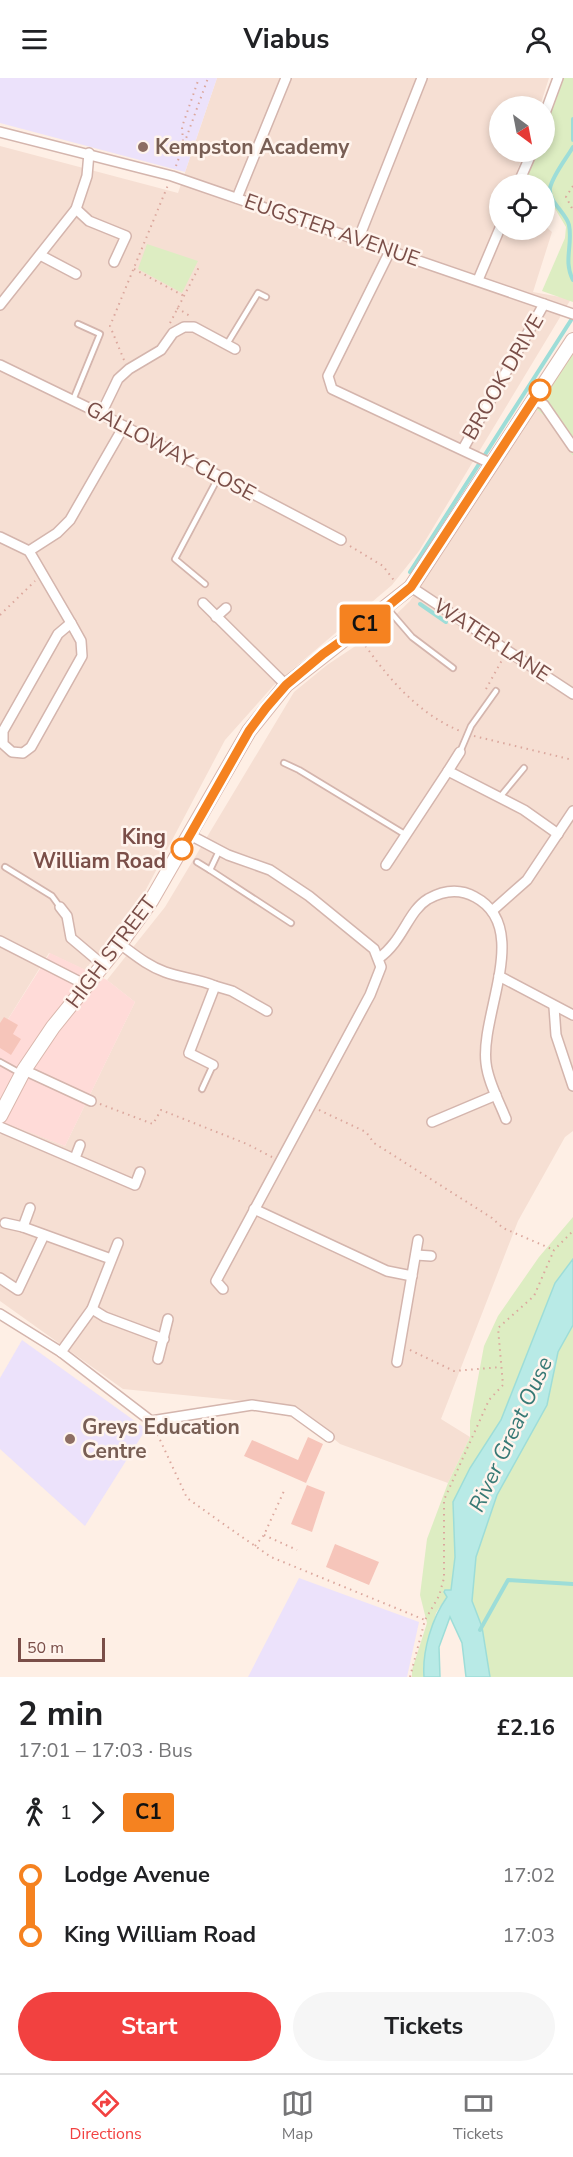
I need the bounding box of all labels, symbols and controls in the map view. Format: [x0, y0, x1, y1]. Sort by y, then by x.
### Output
text: Viabus [244, 21, 329, 58]
icon: menu [18, 23, 51, 56]
icon: person [522, 23, 555, 56]
north arrow [489, 96, 555, 162]
map controls [489, 96, 555, 240]
place label: Kempston Academy [155, 133, 350, 161]
marker: Kempston Academy [136, 140, 150, 154]
button: locate [489, 174, 555, 240]
street label: EUGSTER AVENUE [241, 187, 423, 273]
street label: BROOK DRIVE [456, 309, 550, 445]
unlabelled marker [529, 379, 551, 401]
street label: GALLOWAY CLOSE [81, 394, 261, 508]
street label: WATER LANE [428, 592, 556, 688]
line badge: C1 [338, 604, 392, 644]
text: C1 [352, 610, 378, 638]
place label: King William Road [33, 823, 166, 875]
marker: King William Road [171, 838, 193, 860]
street label: HIGH STREET [59, 890, 163, 1014]
water label: River Great Ouse [462, 1352, 560, 1517]
place label: Greys Education Centre [82, 1413, 240, 1465]
marker: Greys Education Centre [63, 1432, 77, 1446]
scale bar [18, 1635, 105, 1662]
text: 50 m [27, 1637, 64, 1659]
text: 2 min [18, 1692, 103, 1737]
text: £2.16 [497, 1713, 555, 1743]
text: 17:01 – 17:03 · Bus [18, 1737, 193, 1764]
icon: walk [18, 1796, 51, 1829]
icon: forward [81, 1796, 114, 1829]
text: C1 [135, 1798, 162, 1826]
text: 1 [60, 1799, 72, 1826]
text: Lodge Avenue [64, 1860, 210, 1890]
text: 17:02 [502, 1862, 555, 1889]
text: King William Road [64, 1920, 256, 1950]
text: 17:03 [502, 1922, 555, 1949]
button: Start [18, 1992, 281, 2061]
button: Tickets [293, 1992, 555, 2061]
tab: Directions [70, 2087, 142, 2145]
tab: Map [281, 2087, 314, 2145]
tab: Tickets [453, 2087, 503, 2145]

